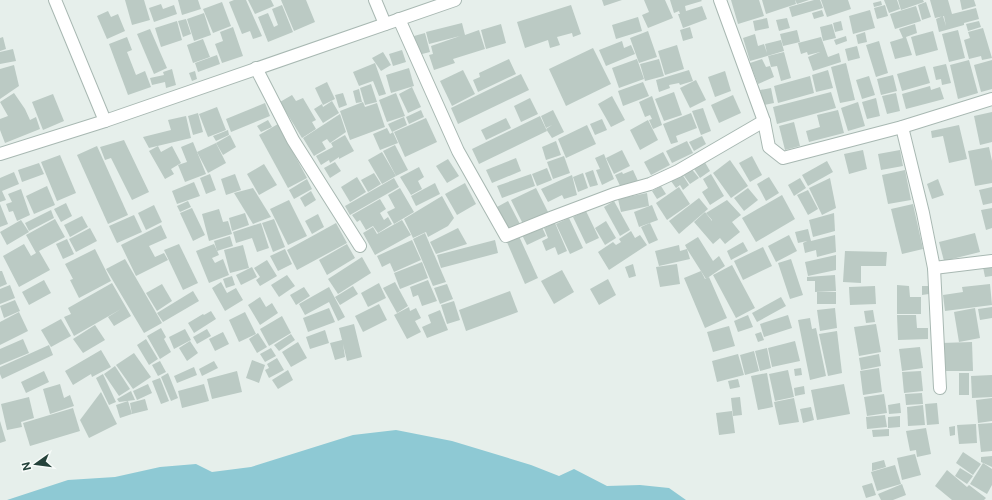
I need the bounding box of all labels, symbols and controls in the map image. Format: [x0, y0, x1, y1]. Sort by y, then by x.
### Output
north arrow [16, 444, 56, 484]
text: N [19, 461, 33, 472]

